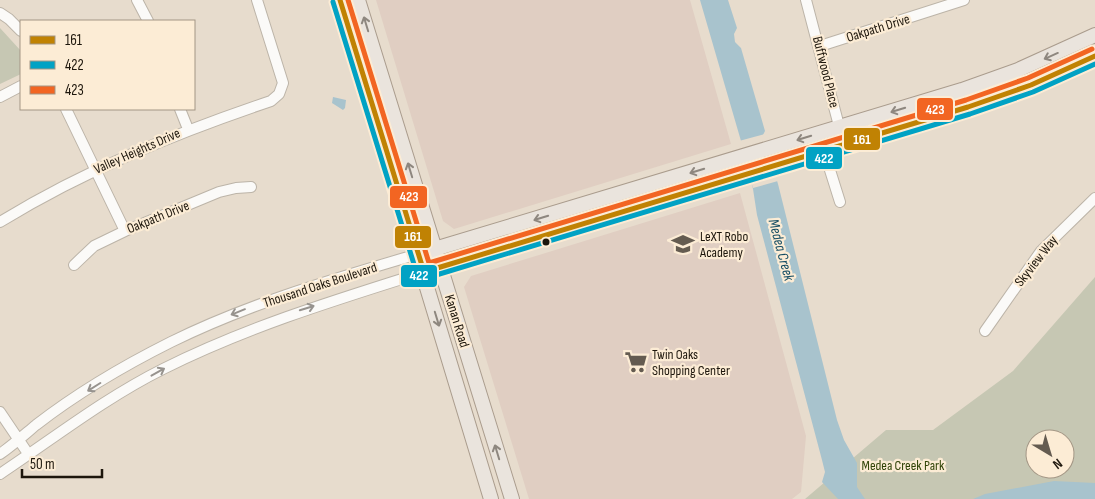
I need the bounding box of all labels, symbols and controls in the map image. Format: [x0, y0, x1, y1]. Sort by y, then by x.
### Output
street label: Oakpath Drive [844, 10, 912, 46]
one-way arrow [360, 16, 370, 32]
legend [20, 20, 195, 110]
text: 161 [65, 31, 83, 50]
street label: Buffwood Place [809, 35, 843, 109]
one-way arrow [1044, 51, 1059, 61]
text: 422 [65, 56, 84, 75]
text: 423 [65, 81, 84, 100]
line badge: 423 [916, 97, 954, 121]
text: 423 [926, 101, 944, 118]
one-way arrow [890, 105, 906, 115]
street label: Valley Heights Drive [91, 124, 183, 178]
line badge: 161 [843, 127, 881, 151]
text: 161 [853, 131, 871, 148]
one-way arrow [796, 134, 812, 144]
line badge: 422 [805, 146, 843, 170]
text: 422 [815, 150, 833, 167]
one-way arrow [405, 162, 415, 178]
one-way arrow [689, 166, 705, 176]
line badge: 423 [389, 185, 428, 209]
text: 423 [400, 188, 418, 205]
street label: Oakpath Drive [124, 197, 192, 237]
one-way arrow [534, 213, 550, 223]
water label: Medea Creek [764, 217, 798, 283]
line badge: 161 [394, 225, 432, 249]
text: 161 [404, 228, 422, 245]
place label: LeXT Robo Academy [699, 228, 748, 261]
school or university icon: LeXT Robo Academy [670, 231, 696, 257]
street label: Skyview Way [1011, 232, 1061, 290]
unlabelled marker [541, 237, 551, 247]
street label: Thousand Oaks Boulevard [261, 259, 379, 311]
line badge: 422 [400, 264, 438, 288]
text: 422 [410, 267, 428, 284]
street label: Kanan Road [441, 292, 473, 350]
one-way arrow [299, 303, 315, 313]
one-way arrow [231, 308, 246, 318]
one-way arrow [432, 311, 442, 327]
place label: Twin Oaks Shopping Center [652, 346, 730, 379]
supermarket icon: Twin Oaks Shopping Center [623, 349, 649, 375]
one-way arrow [150, 367, 165, 377]
one-way arrow [88, 382, 102, 392]
north arrow [1025, 429, 1075, 479]
one-way arrow [492, 445, 502, 461]
scale bar [22, 446, 102, 478]
text: 50 m [30, 455, 55, 474]
text: N [1050, 455, 1066, 473]
park label: Medea Creek Park [862, 457, 945, 474]

